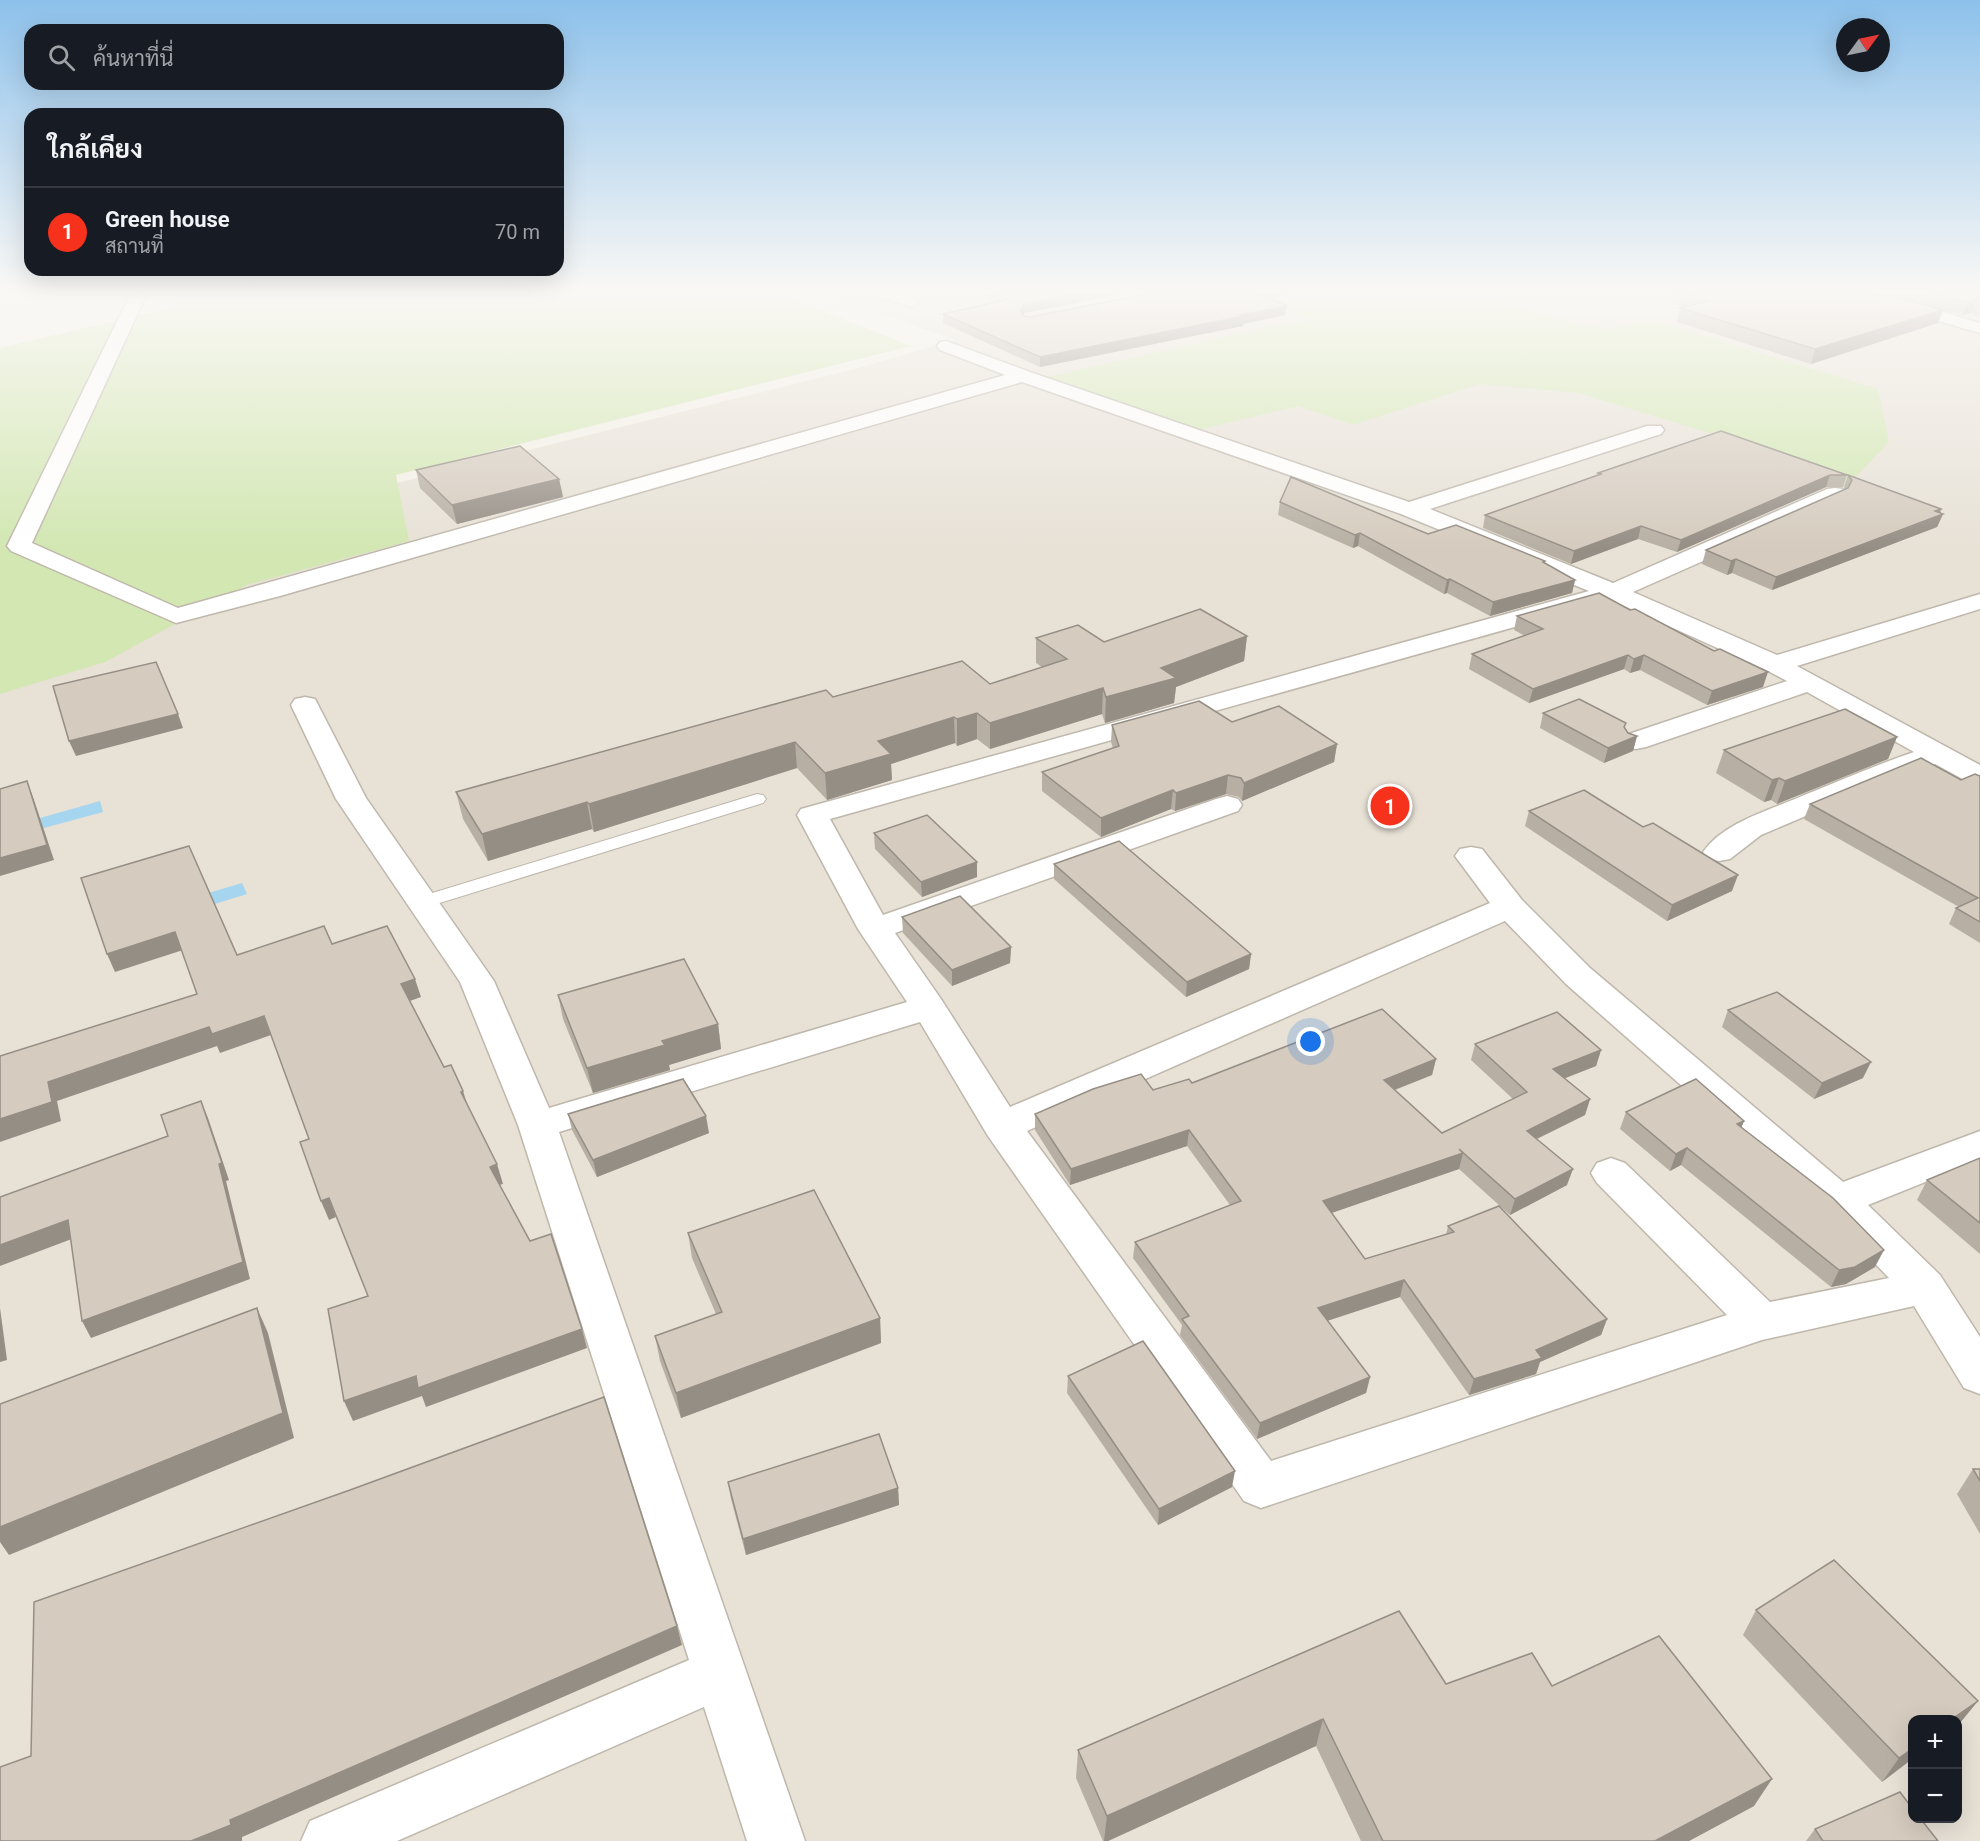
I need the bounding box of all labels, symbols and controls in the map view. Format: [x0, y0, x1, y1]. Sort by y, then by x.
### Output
north arrow [1836, 18, 1890, 72]
search box [24, 24, 564, 90]
icon: search [45, 41, 78, 74]
text: ค้นหาที่นี่ [93, 46, 173, 71]
text: ใกล้เคียง [48, 134, 143, 164]
text: Green house [105, 207, 230, 232]
text: 1 [62, 220, 73, 244]
text: 70 m [495, 220, 540, 244]
text: สถานที่ [105, 234, 164, 258]
pin: 1 [1370, 784, 1410, 828]
your location [1296, 1027, 1325, 1056]
map controls [1908, 1715, 1962, 1823]
button: + [1908, 1715, 1962, 1769]
button: − [1908, 1769, 1962, 1823]

